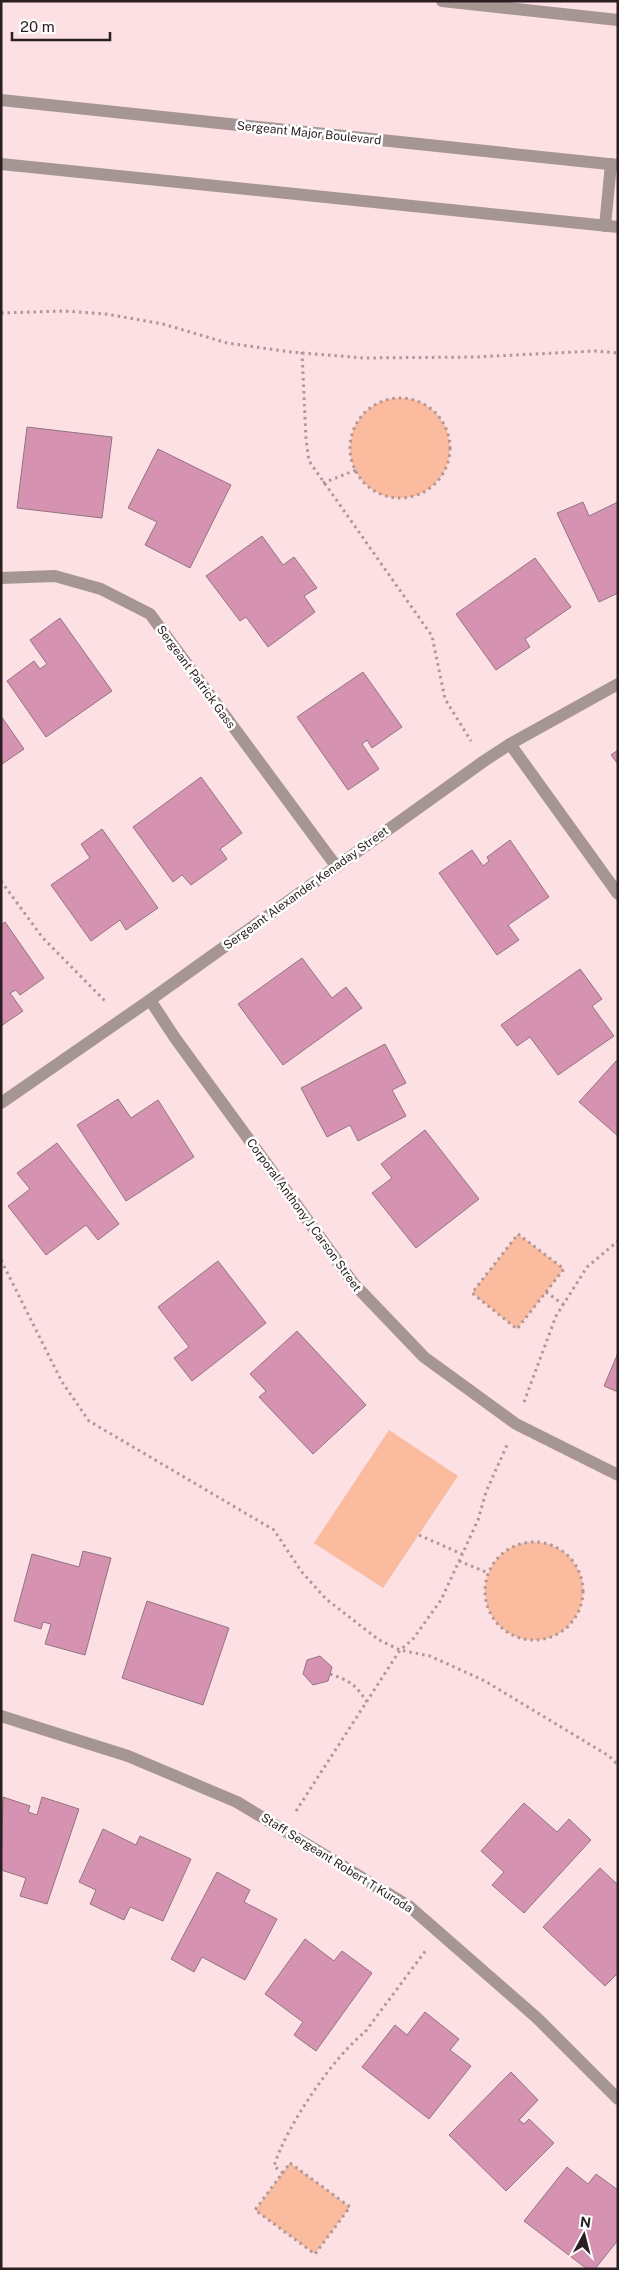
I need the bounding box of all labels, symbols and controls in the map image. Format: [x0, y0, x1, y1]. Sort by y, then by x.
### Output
scale bar [12, 10, 110, 42]
text: 20 m [20, 18, 55, 35]
street label: Sergeant Major Boulevard [236, 118, 382, 148]
street label: Sergeant Patrick Gass [154, 623, 238, 731]
street label: Sergeant Alexander Kenaday Street [221, 823, 391, 953]
street label: Corporal Anthony J Carson Street [244, 1136, 364, 1294]
street label: Staff Sergeant Robert T Kuroda [259, 1810, 415, 1916]
north arrow [559, 2210, 609, 2260]
text: N [579, 2213, 592, 2231]

